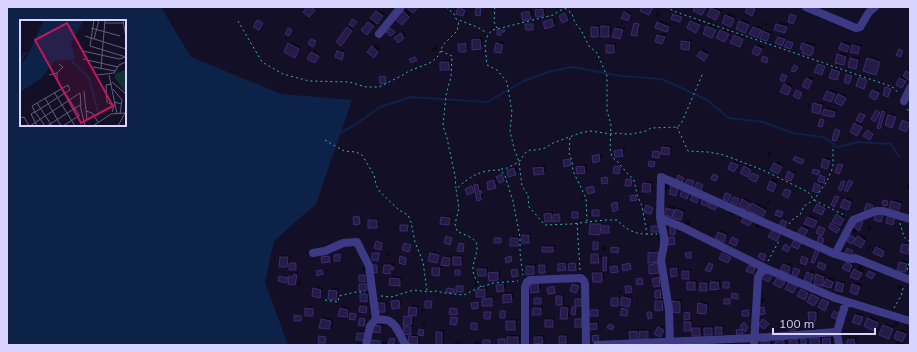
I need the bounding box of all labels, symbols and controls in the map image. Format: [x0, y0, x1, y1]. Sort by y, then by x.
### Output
inset map [20, 20, 126, 126]
scale bar [773, 310, 875, 336]
text: 100 m [779, 316, 814, 331]

